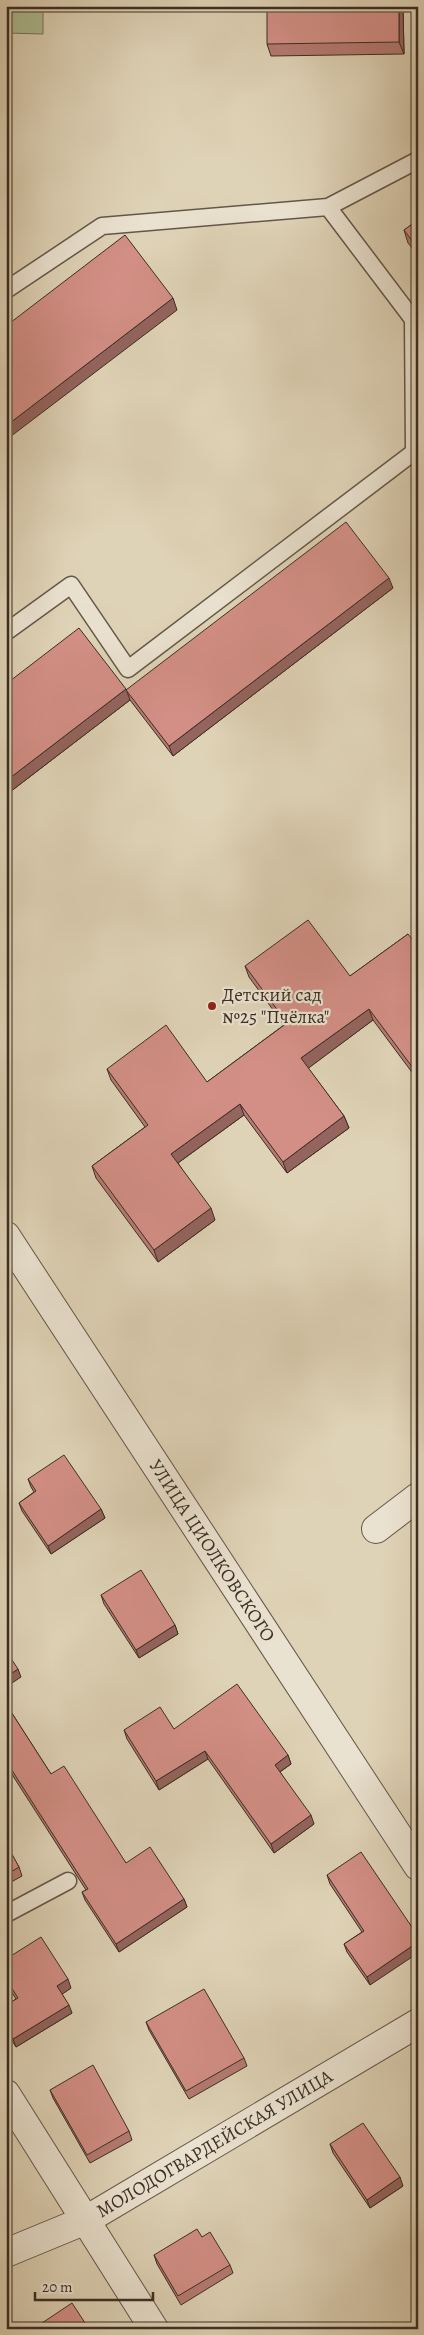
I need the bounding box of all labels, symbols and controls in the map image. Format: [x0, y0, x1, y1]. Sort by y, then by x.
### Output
place label: Детский сад №25 "Пчёлка" [222, 982, 329, 1030]
marker: Детский сад №25 "Пчёлка" [206, 1000, 218, 1012]
street label: УЛИЦА ЦИОЛКОВСКОГО [143, 1454, 281, 1647]
street label: МОЛОДОГВАРДЕЙСКАЯ УЛИЦА [92, 2063, 338, 2224]
scale bar [35, 2270, 152, 2302]
text: 20 m [42, 2277, 73, 2297]

